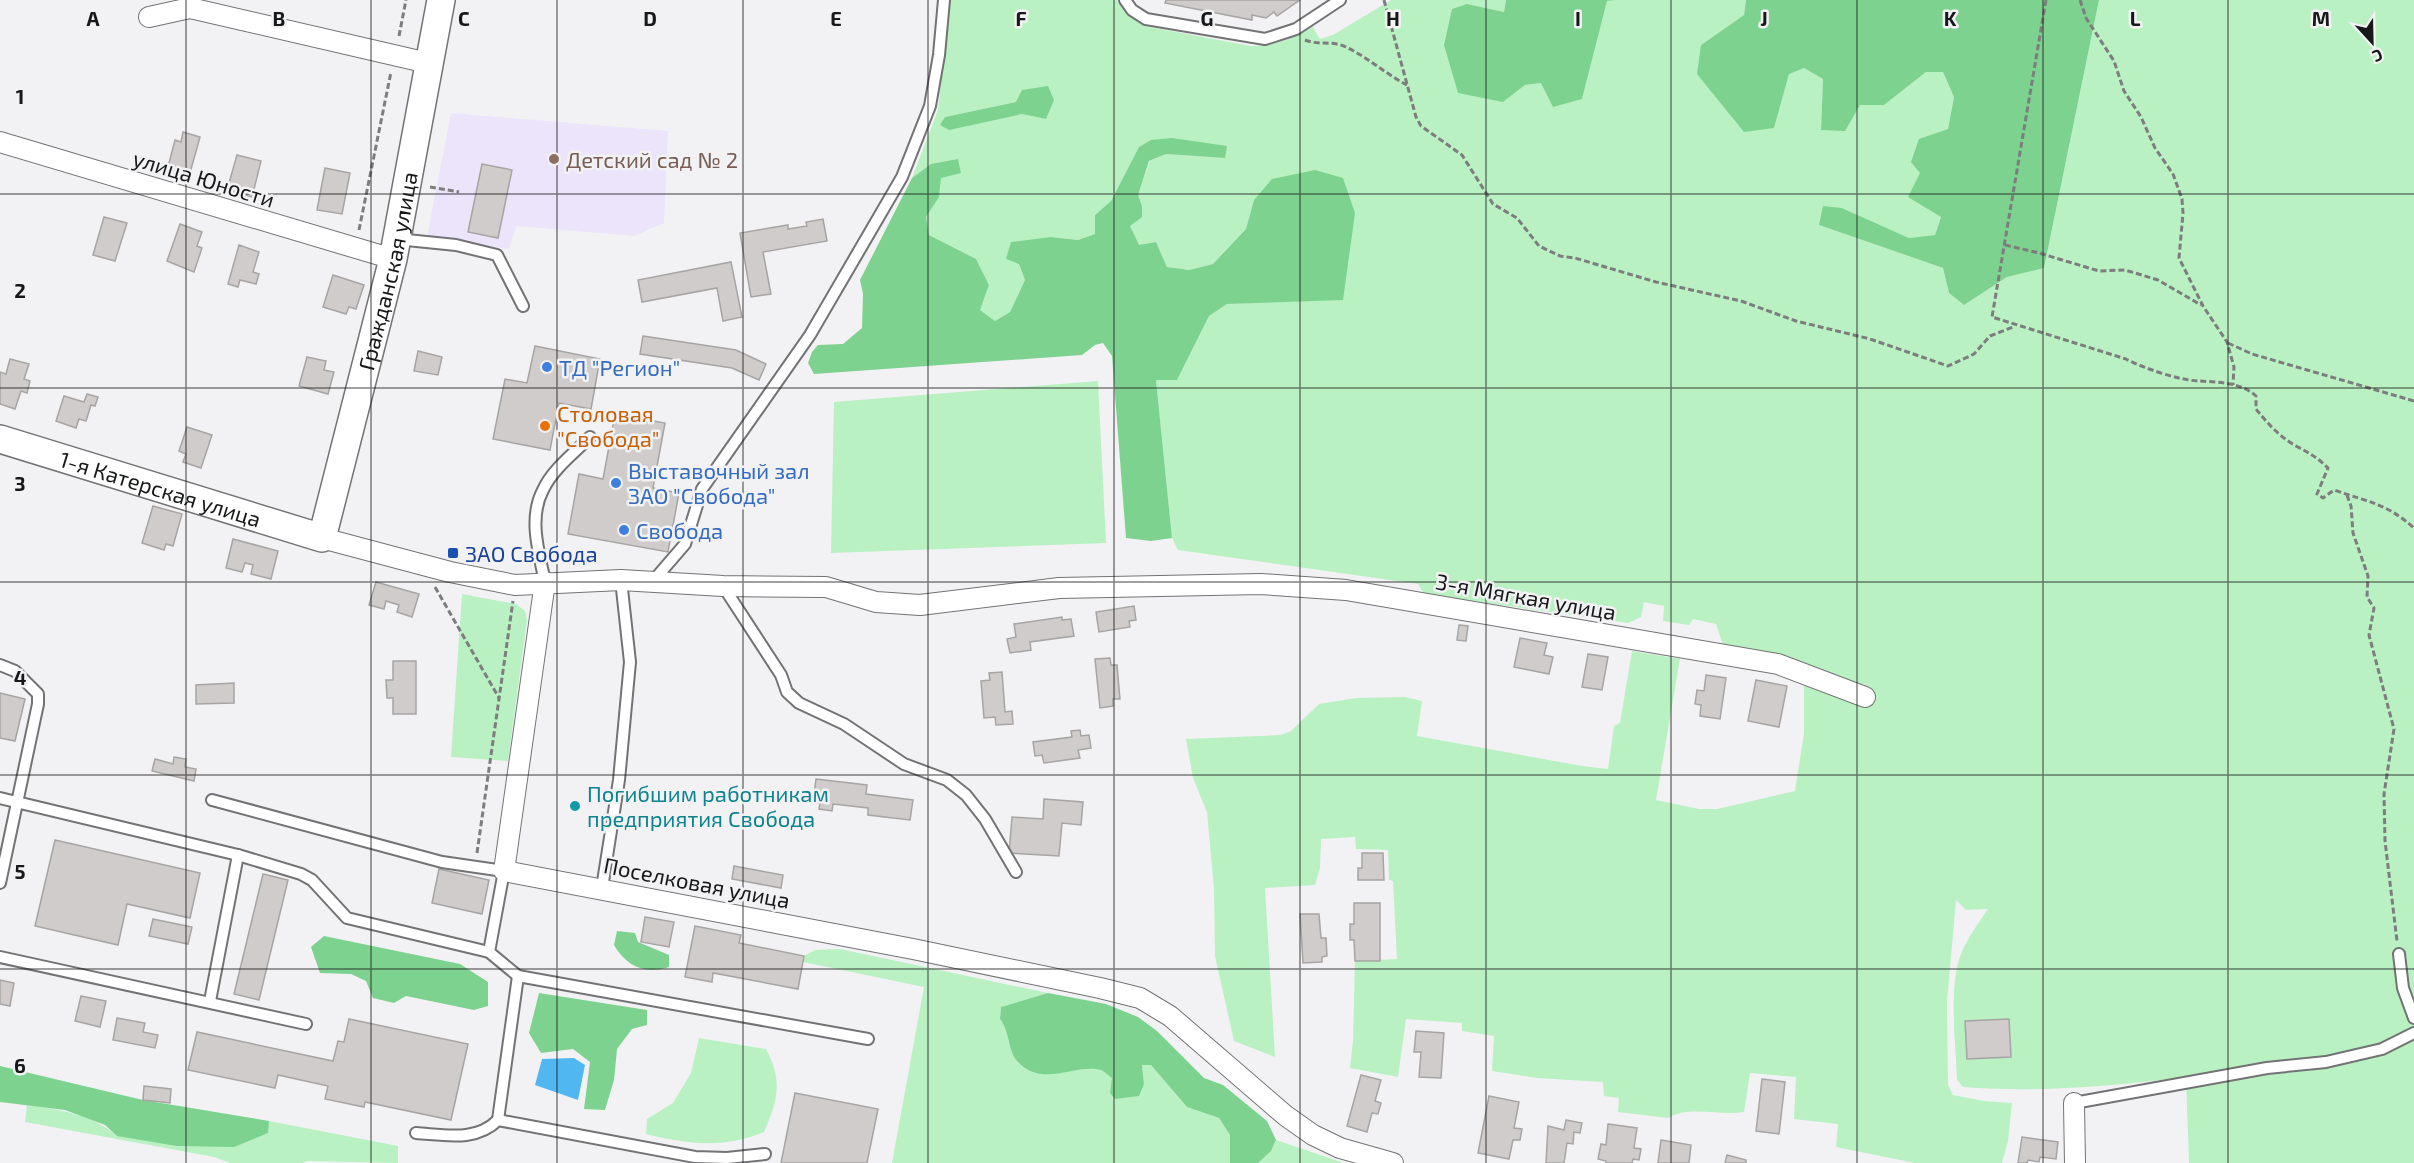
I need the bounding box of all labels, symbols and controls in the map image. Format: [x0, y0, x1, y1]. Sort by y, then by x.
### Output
text: A [86, 6, 100, 30]
text: B [273, 6, 285, 30]
text: C [458, 6, 470, 30]
text: D [643, 6, 657, 30]
text: E [830, 6, 842, 30]
text: F [1015, 6, 1027, 30]
text: G [1201, 6, 1213, 30]
text: H [1386, 6, 1400, 30]
text: I [1575, 6, 1581, 30]
text: J [1760, 6, 1768, 30]
text: K [1944, 6, 1957, 30]
text: L [2130, 6, 2141, 30]
text: M [2312, 6, 2330, 30]
north arrow [2342, 12, 2402, 72]
text: С [2370, 46, 2386, 67]
text: 1 [16, 84, 24, 108]
street label: улица Юности [130, 144, 278, 213]
place label: Детский сад № 2 [566, 146, 738, 172]
marker: Детский сад № 2 [547, 152, 561, 166]
street label: Гражданская улица [352, 170, 422, 373]
text: 2 [14, 278, 26, 302]
place label: ТД "Регион" [559, 354, 680, 380]
marker: ТД "Регион" [540, 360, 554, 374]
place label: Столовая "Свобода" [557, 400, 660, 451]
marker: Столовая "Свобода" [538, 419, 552, 433]
street label: 1-я Катерская улица [57, 445, 264, 532]
place label: Выставочный зал ЗАО "Свобода" [628, 457, 810, 508]
text: 3 [14, 471, 26, 495]
marker: Выставочный зал ЗАО "Свобода" [609, 476, 623, 490]
place label: Свобода [636, 517, 723, 543]
marker: Свобода [617, 523, 631, 537]
place label: ЗАО Свобода [465, 540, 598, 566]
marker: ЗАО Свобода [446, 546, 460, 560]
street label: 3-я Мягкая улица [1434, 567, 1618, 626]
text: 4 [14, 665, 27, 689]
place label: Погибшим работникам предприятия Свобода [587, 780, 829, 831]
marker: Погибшим работникам предприятия Свобода [568, 799, 582, 813]
street label: Поселковая улица [602, 851, 792, 914]
text: 5 [14, 859, 26, 883]
text: 6 [14, 1053, 26, 1077]

